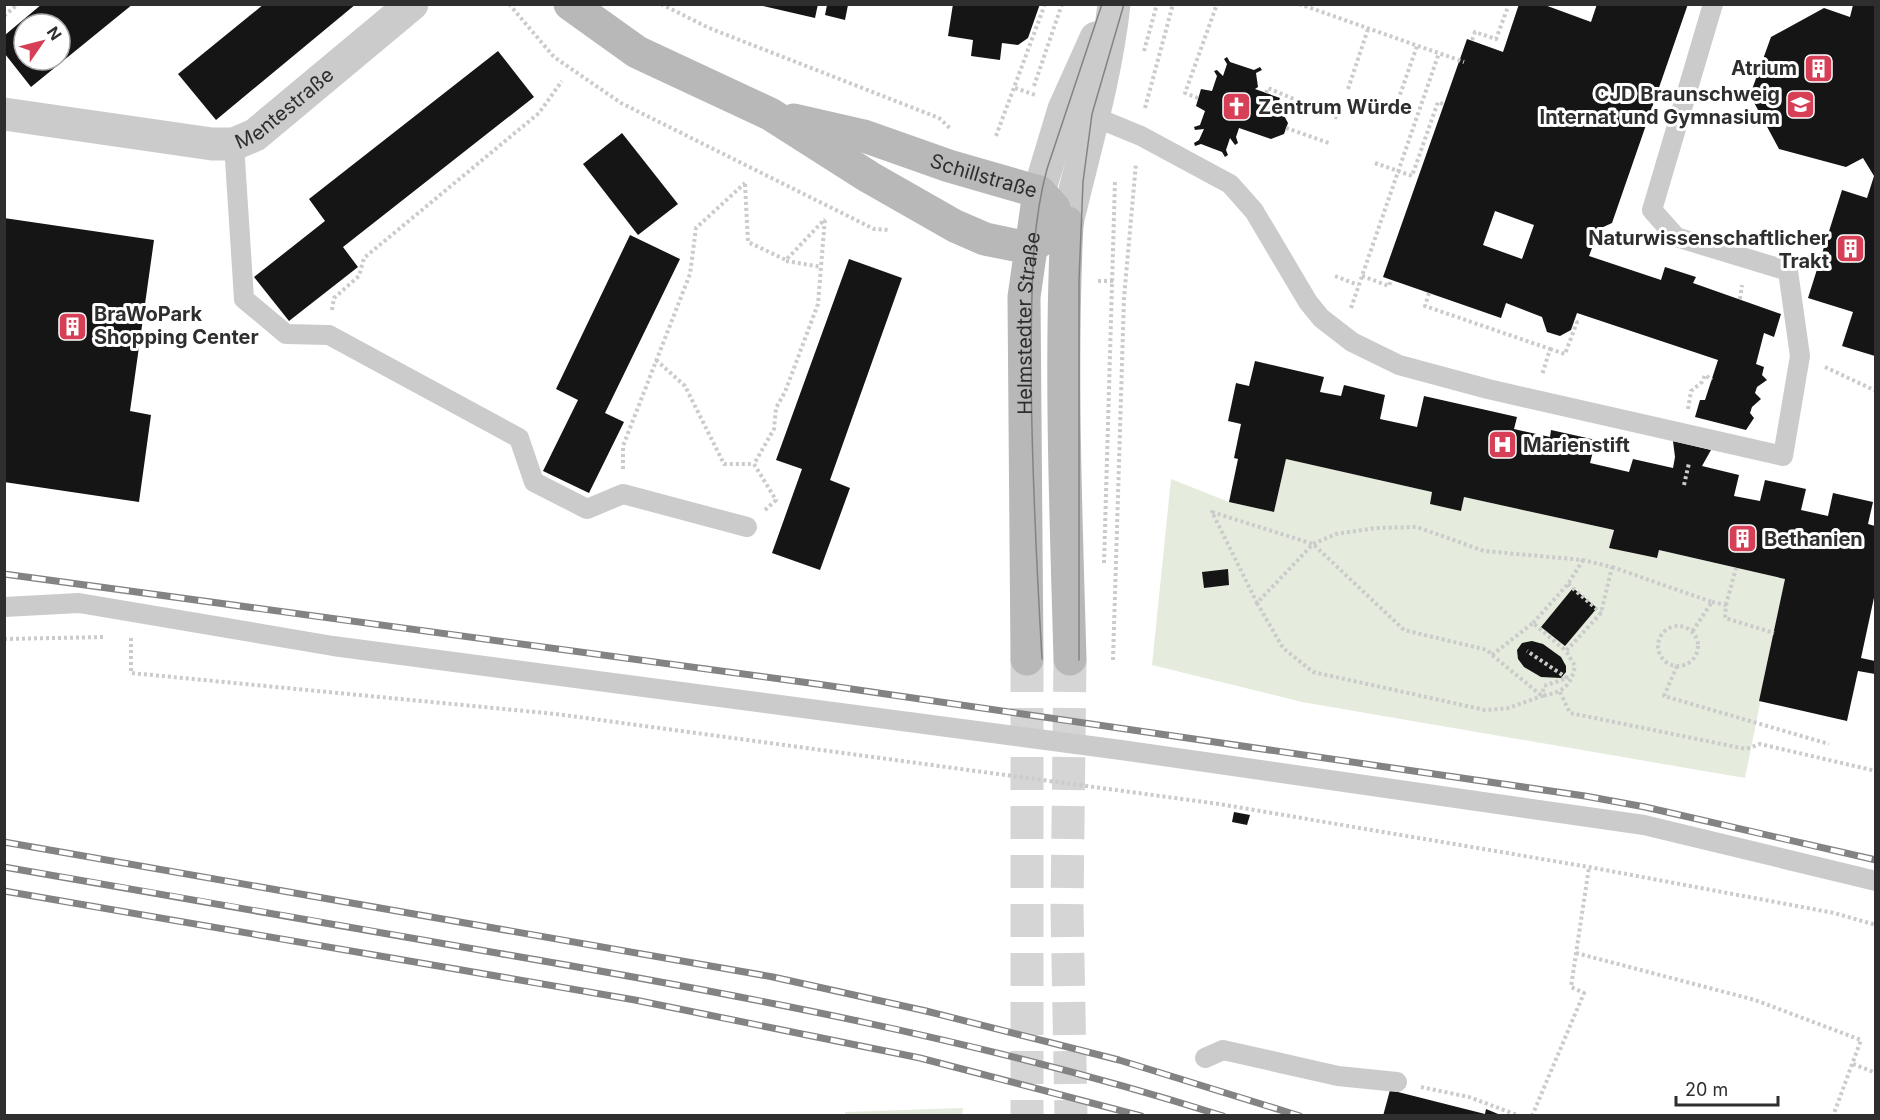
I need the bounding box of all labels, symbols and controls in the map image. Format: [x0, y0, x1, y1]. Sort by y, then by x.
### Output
north arrow [12, 12, 72, 72]
text: N [43, 23, 66, 44]
building icon: Atrium [1802, 52, 1834, 84]
place label: Atrium [1731, 56, 1797, 80]
street label: Mentestraße [231, 63, 339, 154]
place label: CJD Braunschweig Internat und Gymnasium [1540, 82, 1780, 129]
school or university icon: CJD Braunschweig Internat und Gymnasium [1785, 89, 1817, 121]
church icon: Zentrum Würde [1221, 91, 1253, 123]
place label: Zentrum Würde [1258, 95, 1412, 119]
street label: Schillstraße [927, 148, 1040, 203]
place label: Naturwissenschaftlicher Trakt [1588, 226, 1829, 273]
street label: Helmstedter Straße [1012, 230, 1045, 415]
building icon: Naturwissenschaftlicher Trakt [1834, 233, 1866, 265]
place label: BraWoPark Shopping Center [94, 302, 259, 349]
building icon: BraWoPark Shopping Center [57, 310, 89, 342]
hospital icon: Marienstift [1486, 429, 1518, 461]
place label: Marienstift [1523, 433, 1630, 457]
building icon: Bethanien [1727, 523, 1759, 555]
place label: Bethanien [1764, 527, 1863, 551]
scale bar [1676, 1069, 1778, 1107]
text: 20 m [1685, 1079, 1728, 1100]

